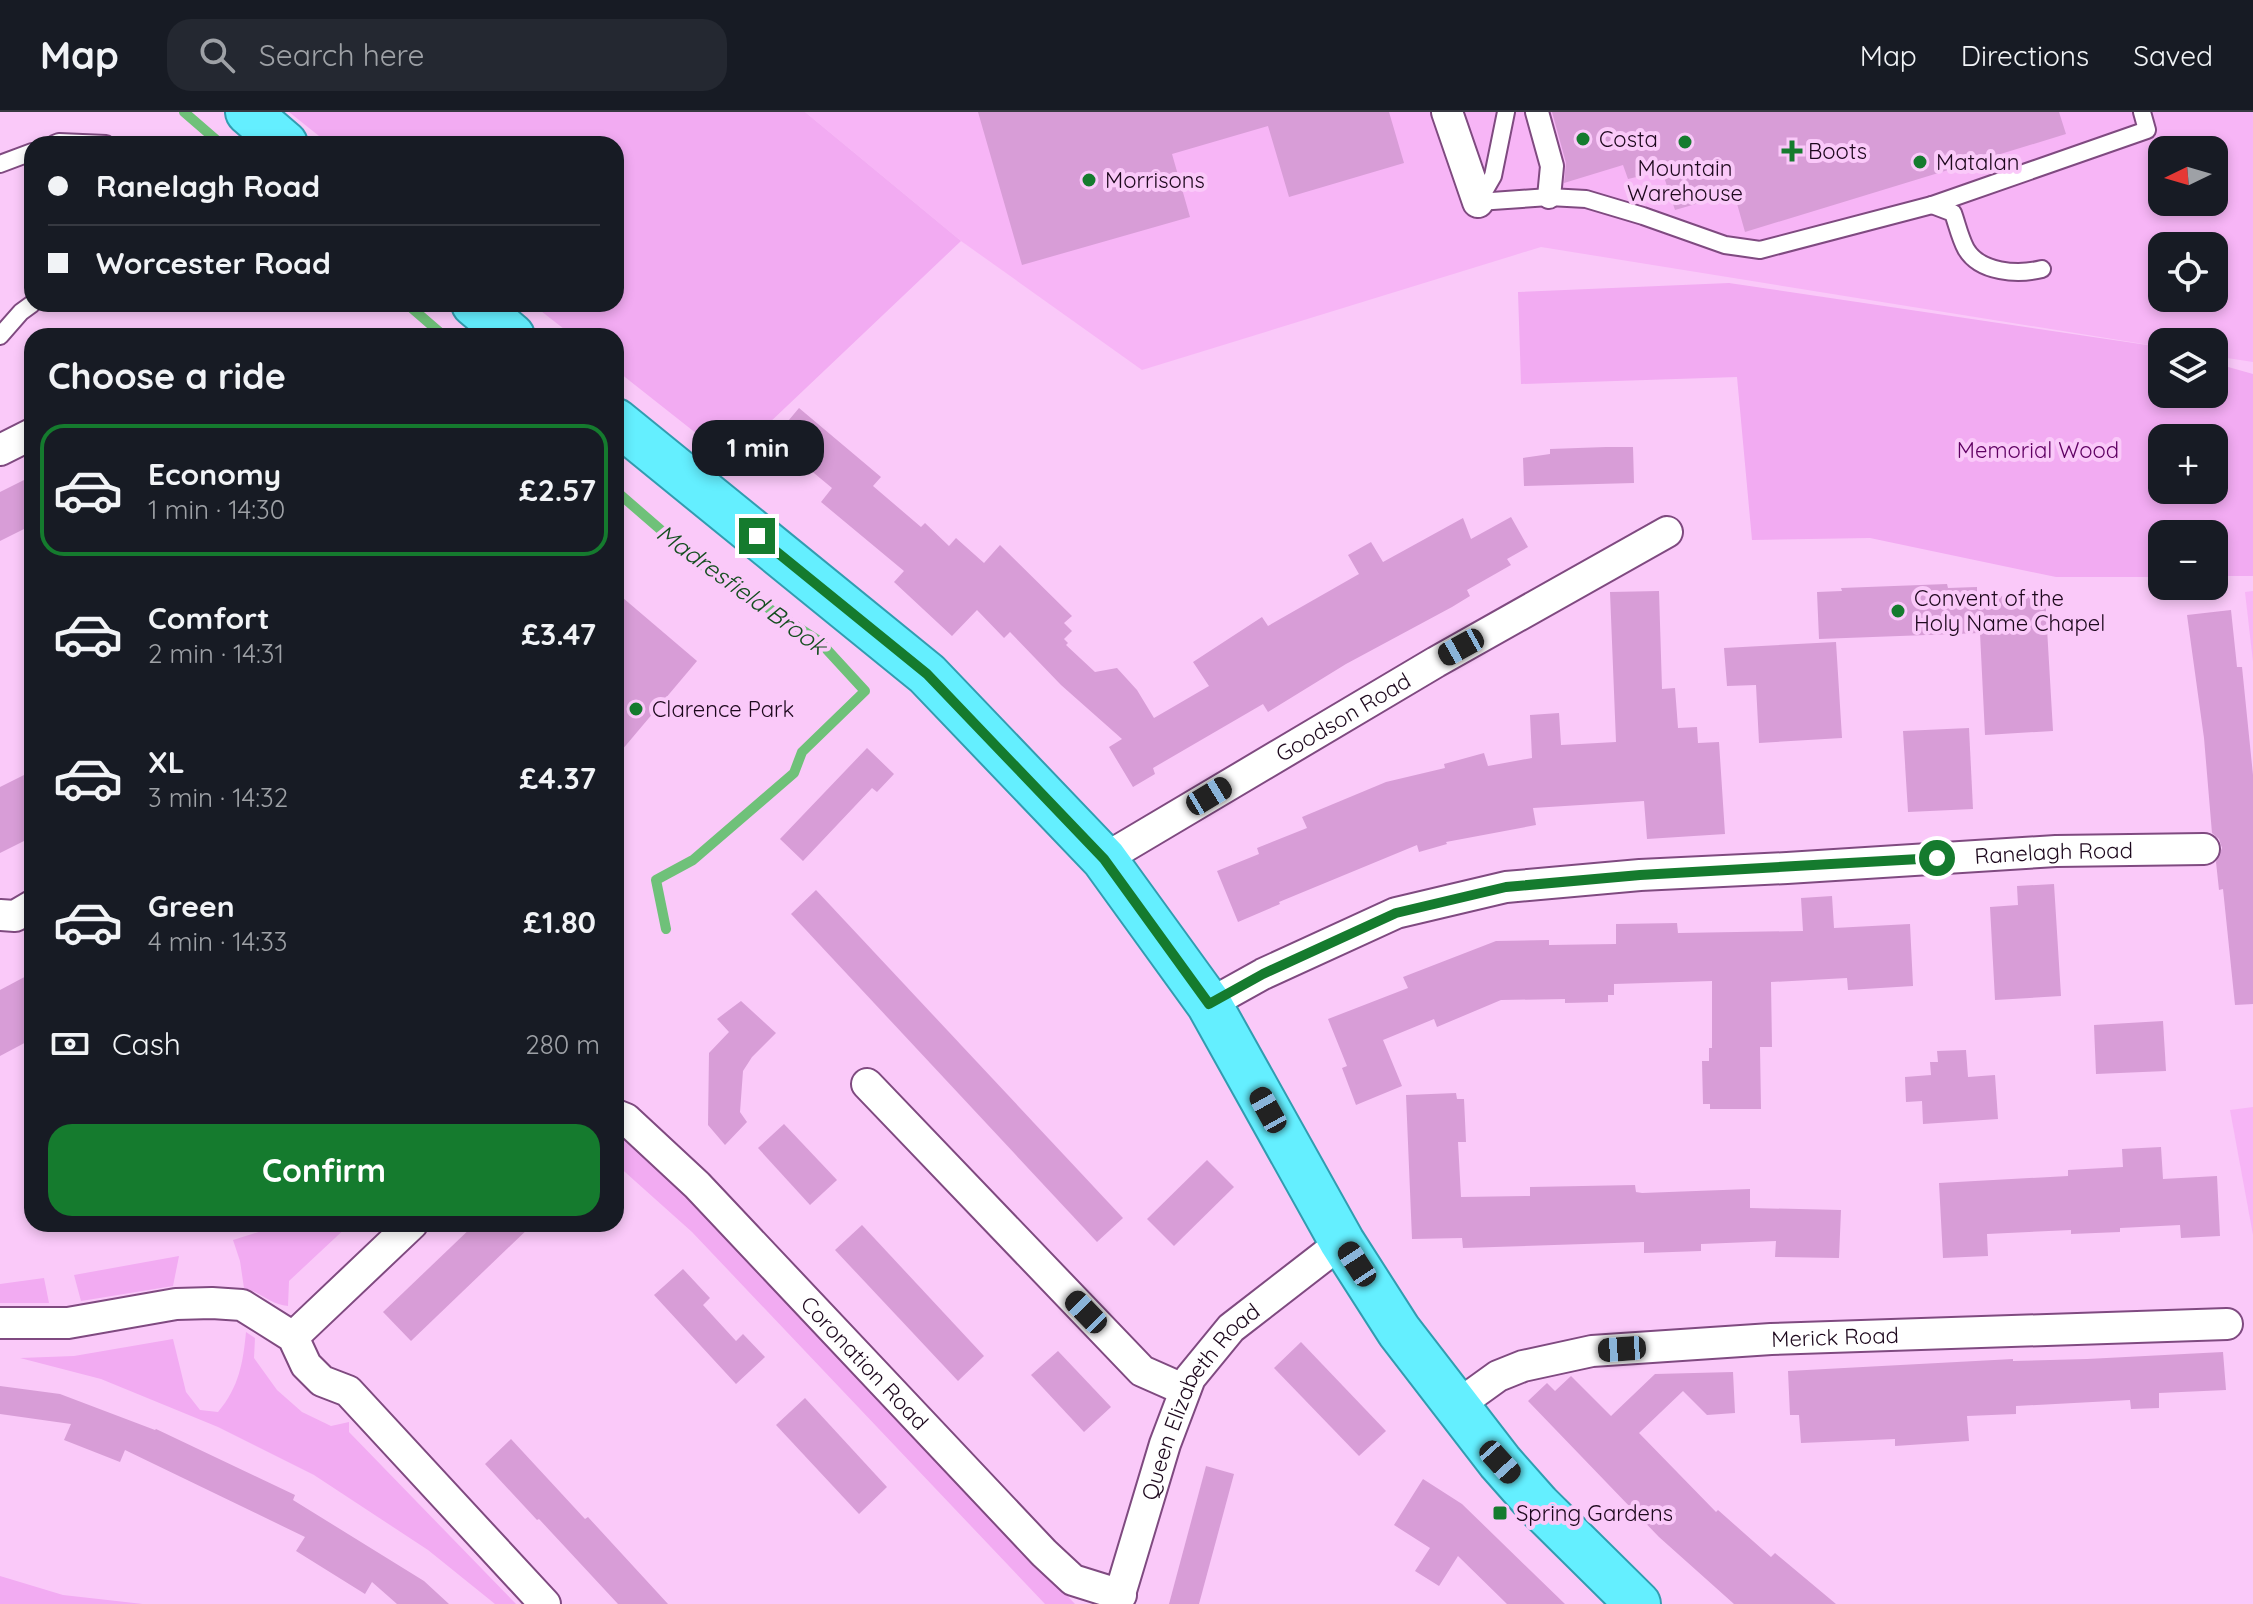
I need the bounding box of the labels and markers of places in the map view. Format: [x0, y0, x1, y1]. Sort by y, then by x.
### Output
place label: Costa [1599, 125, 1658, 153]
marker: Costa [1574, 130, 1592, 148]
marker: Mountain Warehouse [1676, 133, 1694, 151]
place label: Boots [1808, 137, 1867, 165]
marker: Boots [1783, 142, 1801, 160]
place label: Matalan [1936, 148, 2019, 176]
marker: Matalan [1911, 153, 1929, 171]
place label: Mountain Warehouse [1627, 154, 1743, 207]
place label: Morrisons [1105, 166, 1205, 194]
marker: Morrisons [1080, 171, 1098, 189]
place label: Convent of the Holy Name Chapel [1914, 584, 2105, 637]
marker: Convent of the Holy Name Chapel [1889, 602, 1907, 620]
place label: Clarence Park [652, 695, 794, 723]
marker: Clarence Park [627, 700, 645, 718]
place label: Spring Gardens [1516, 1499, 1673, 1527]
marker: Spring Gardens [1491, 1504, 1509, 1522]

